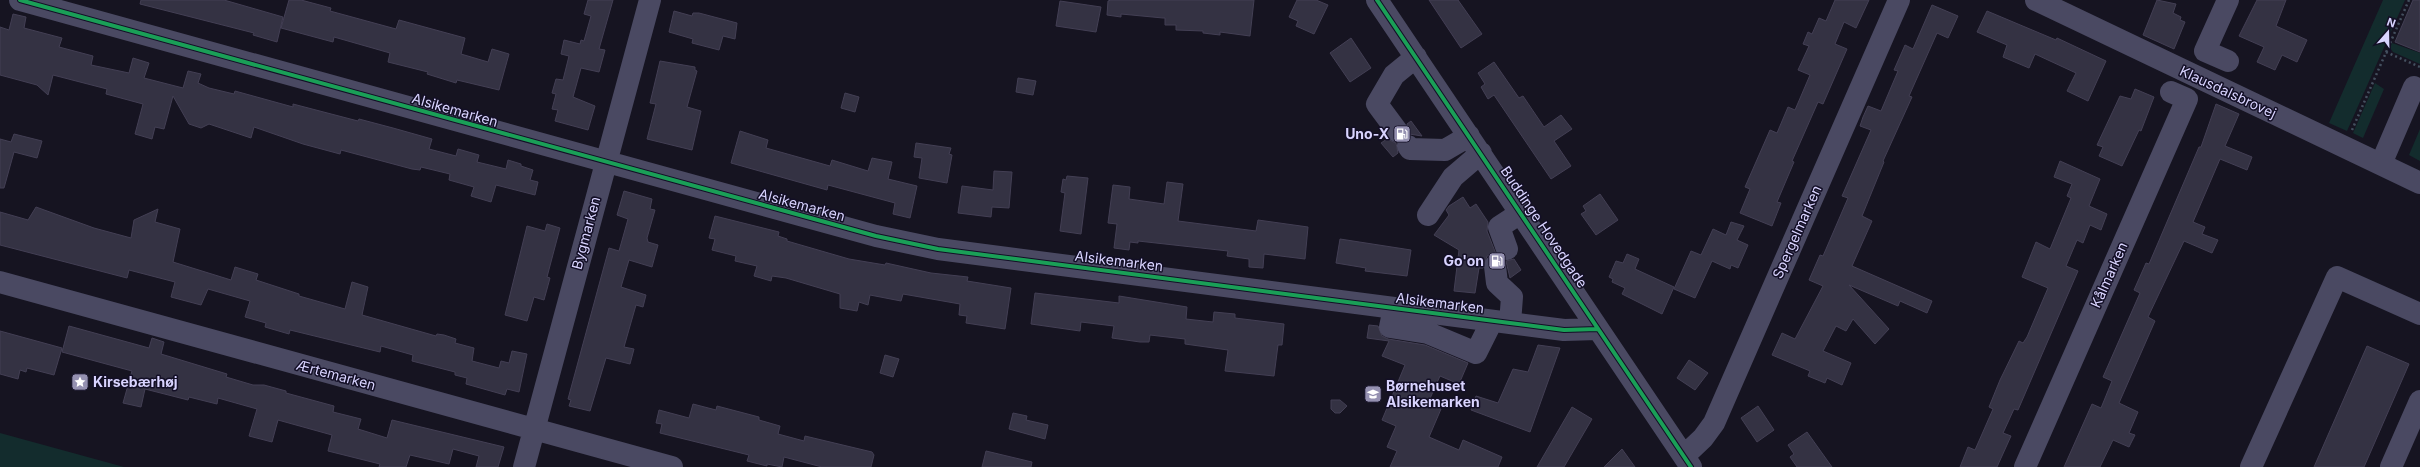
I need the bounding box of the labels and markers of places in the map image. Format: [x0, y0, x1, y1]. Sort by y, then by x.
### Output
fuel station icon: Uno-X [1392, 124, 1412, 144]
place label: Uno-X [1345, 125, 1389, 142]
fuel station icon: Go'on [1487, 251, 1507, 271]
place label: Go'on [1443, 252, 1484, 269]
place icon: Kirsebærhøj [70, 372, 90, 392]
place label: Kirsebærhøj [93, 373, 178, 390]
place label: Børnehuset Alsikemarken [1386, 377, 1480, 410]
school or university icon: Børnehuset Alsikemarken [1363, 384, 1383, 404]

